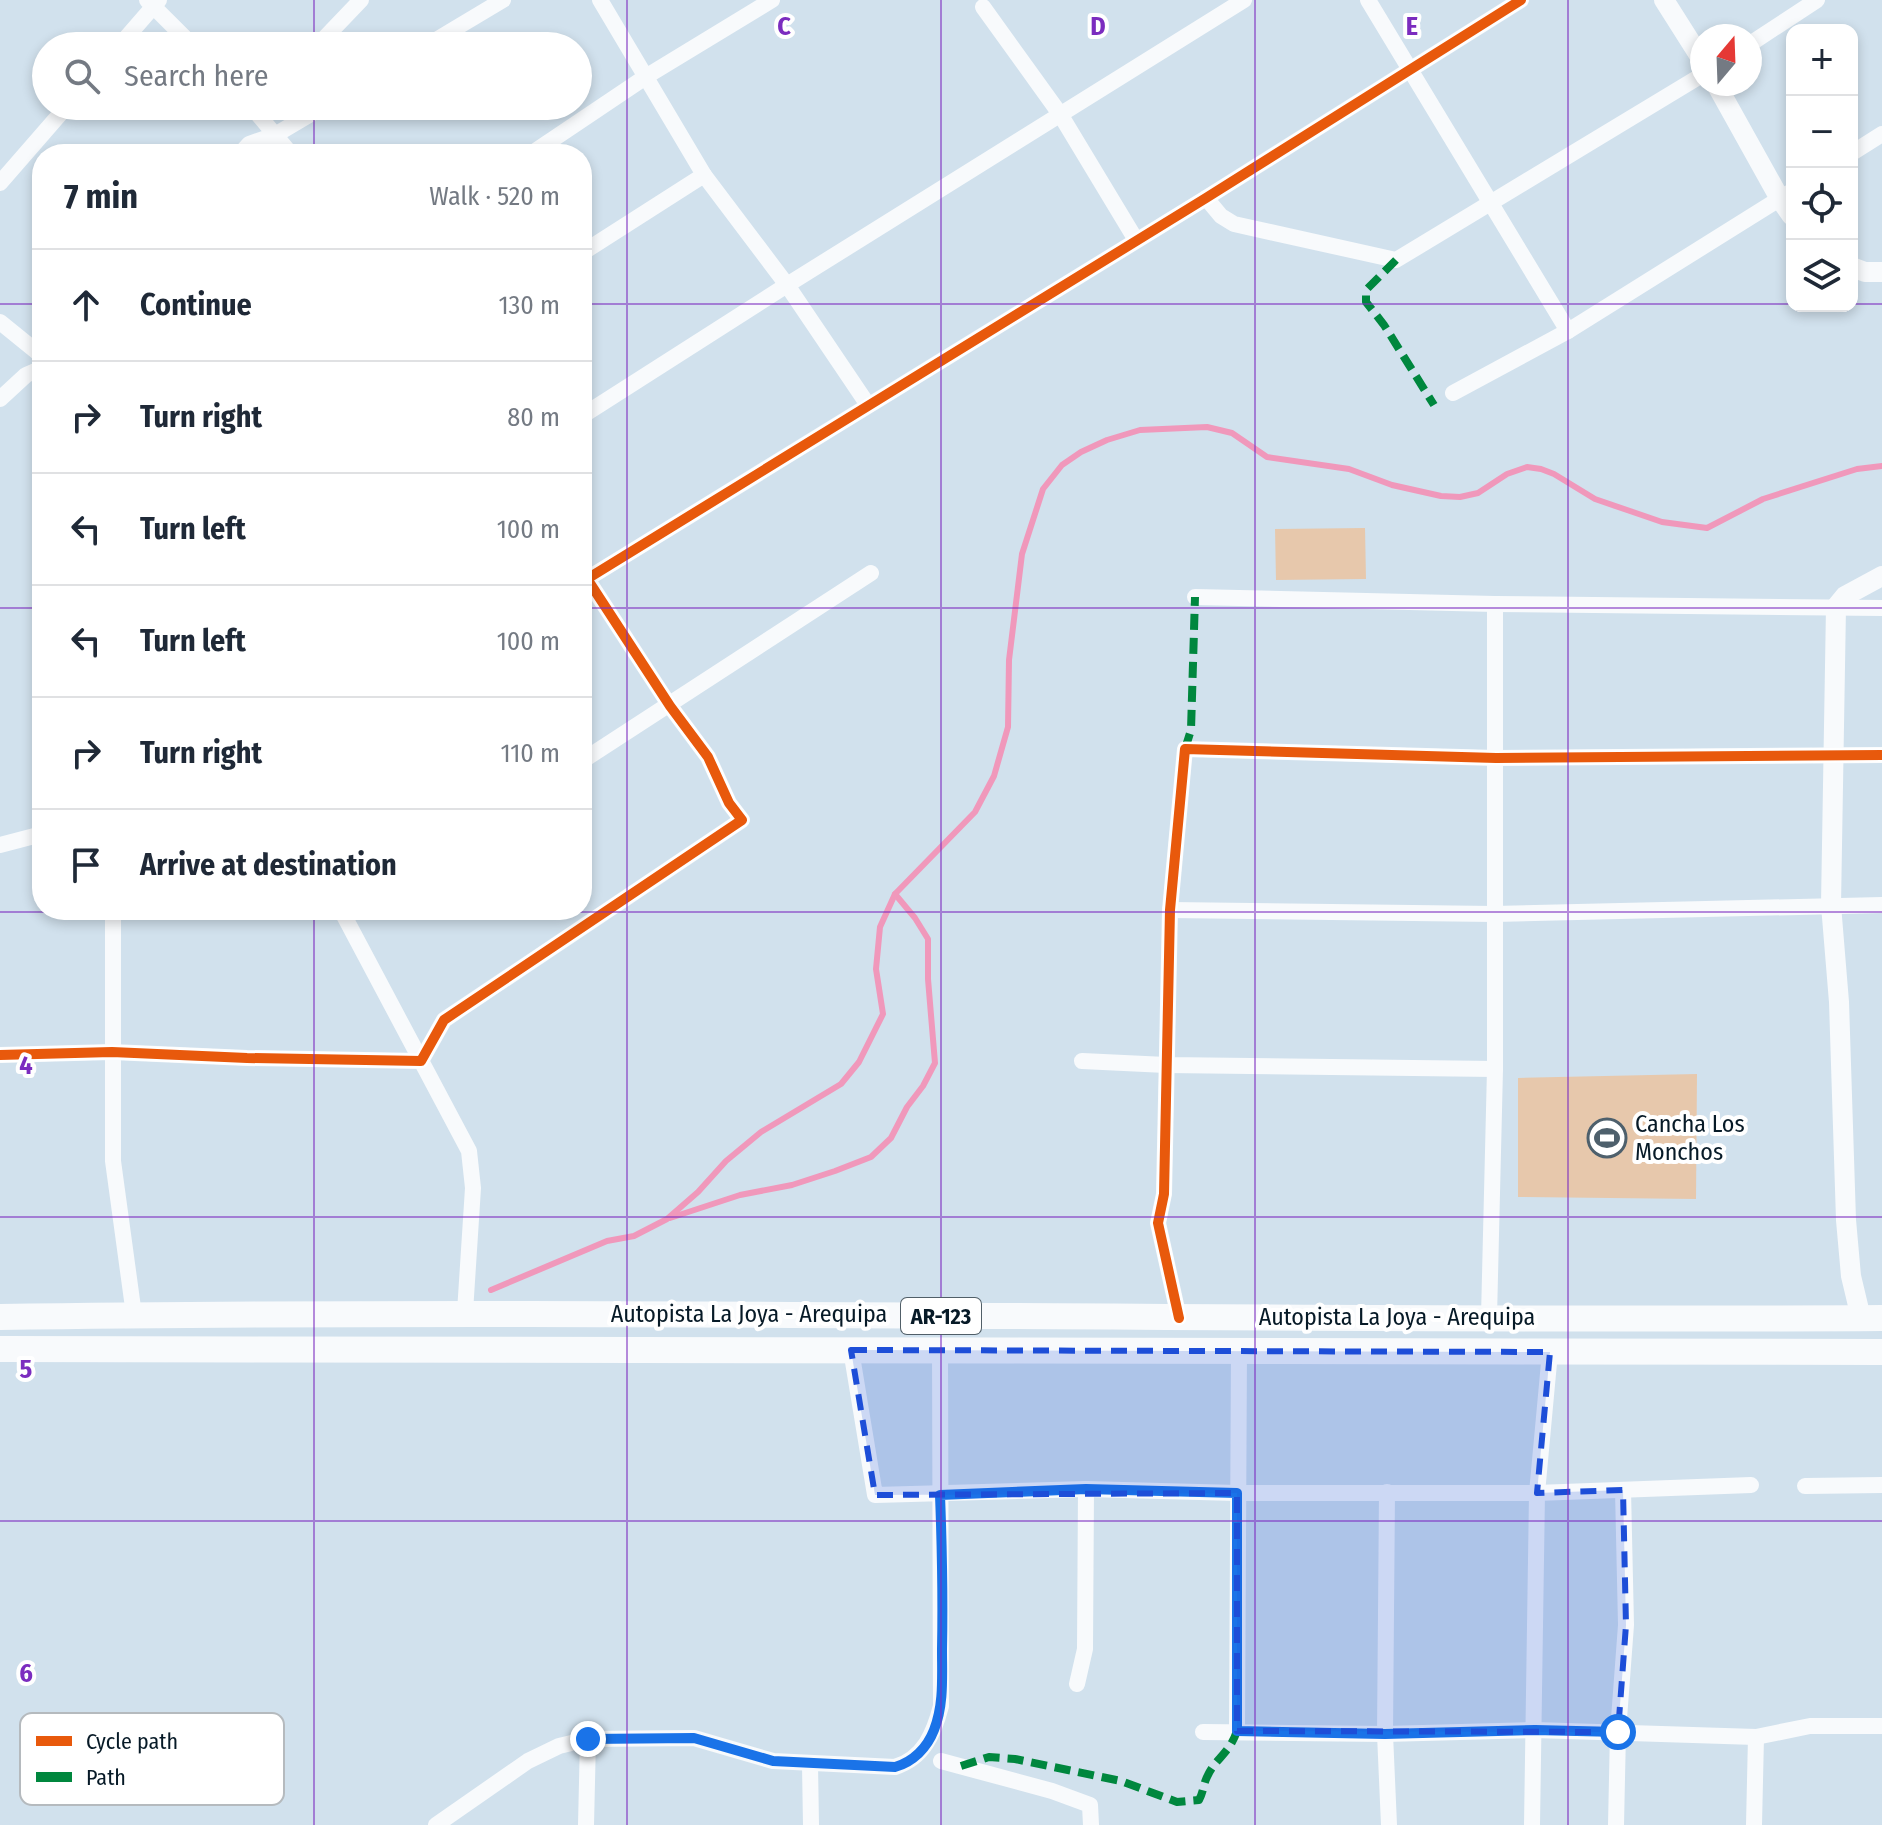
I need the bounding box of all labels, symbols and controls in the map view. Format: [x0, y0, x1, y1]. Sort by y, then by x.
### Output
text: C [777, 11, 791, 42]
text: D [1090, 11, 1106, 42]
text: E [1406, 11, 1418, 42]
north arrow [1690, 24, 1762, 96]
map controls [1786, 24, 1858, 312]
button: + [1786, 24, 1858, 96]
search box [32, 32, 592, 120]
icon: search [60, 54, 104, 98]
text: Search here [124, 58, 269, 94]
button: − [1786, 96, 1858, 168]
button: locate [1786, 168, 1858, 240]
text: 7 min [64, 176, 138, 217]
text: Walk · 520 m [429, 181, 560, 212]
button: layers [1786, 240, 1858, 312]
icon: ahead [64, 283, 108, 327]
text: Continue [140, 287, 252, 323]
text: 130 m [498, 290, 560, 321]
icon: right [64, 395, 108, 439]
text: Turn right [140, 399, 262, 435]
text: 80 m [507, 402, 560, 433]
icon: left [64, 507, 108, 551]
text: Turn left [140, 511, 246, 547]
text: 100 m [497, 514, 560, 545]
icon: left [64, 619, 108, 663]
text: Turn left [140, 623, 246, 659]
text: 100 m [497, 626, 560, 657]
icon: right [64, 731, 108, 775]
text: Turn right [140, 735, 262, 771]
text: 110 m [500, 738, 560, 769]
icon: arrive [64, 843, 108, 887]
text: Arrive at destination [140, 847, 397, 883]
text: 4 [19, 1050, 33, 1081]
place label: Cancha Los Monchos [1635, 1110, 1745, 1166]
sports icon: Cancha Los Monchos [1586, 1117, 1628, 1159]
road number: AR-123 [901, 1298, 981, 1334]
street label: Autopista La Joya - Arequipa [611, 1300, 887, 1328]
street label: Autopista La Joya - Arequipa [1259, 1303, 1535, 1331]
text: 5 [20, 1354, 33, 1385]
text: 6 [19, 1658, 33, 1689]
legend [20, 1713, 284, 1805]
route start [1600, 1714, 1636, 1750]
route end [570, 1721, 606, 1757]
text: Cycle path [86, 1728, 178, 1755]
text: Path [86, 1764, 126, 1791]

